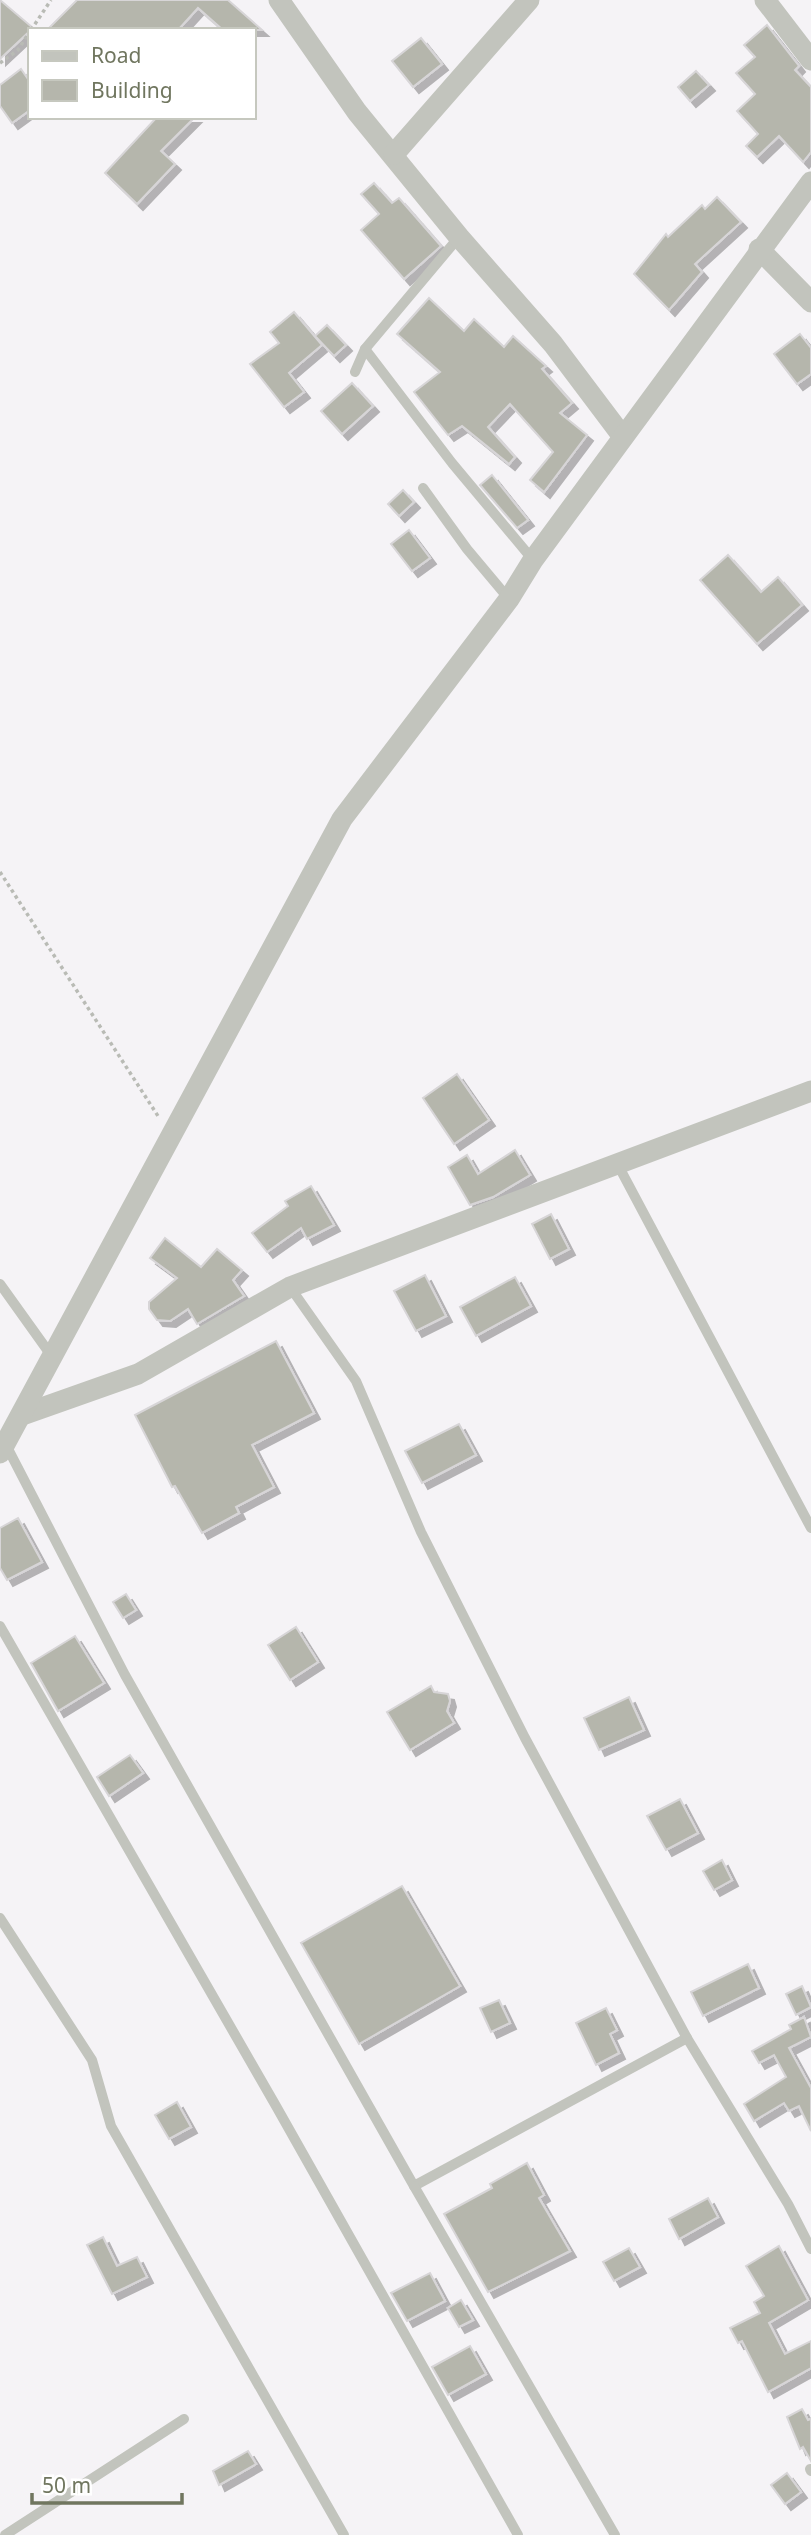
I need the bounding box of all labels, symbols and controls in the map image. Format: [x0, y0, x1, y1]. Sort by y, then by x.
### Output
legend [28, 28, 256, 119]
text: Road [91, 41, 141, 69]
text: Building [91, 76, 173, 104]
scale bar [32, 2462, 182, 2506]
text: 50 m [42, 2471, 91, 2499]

